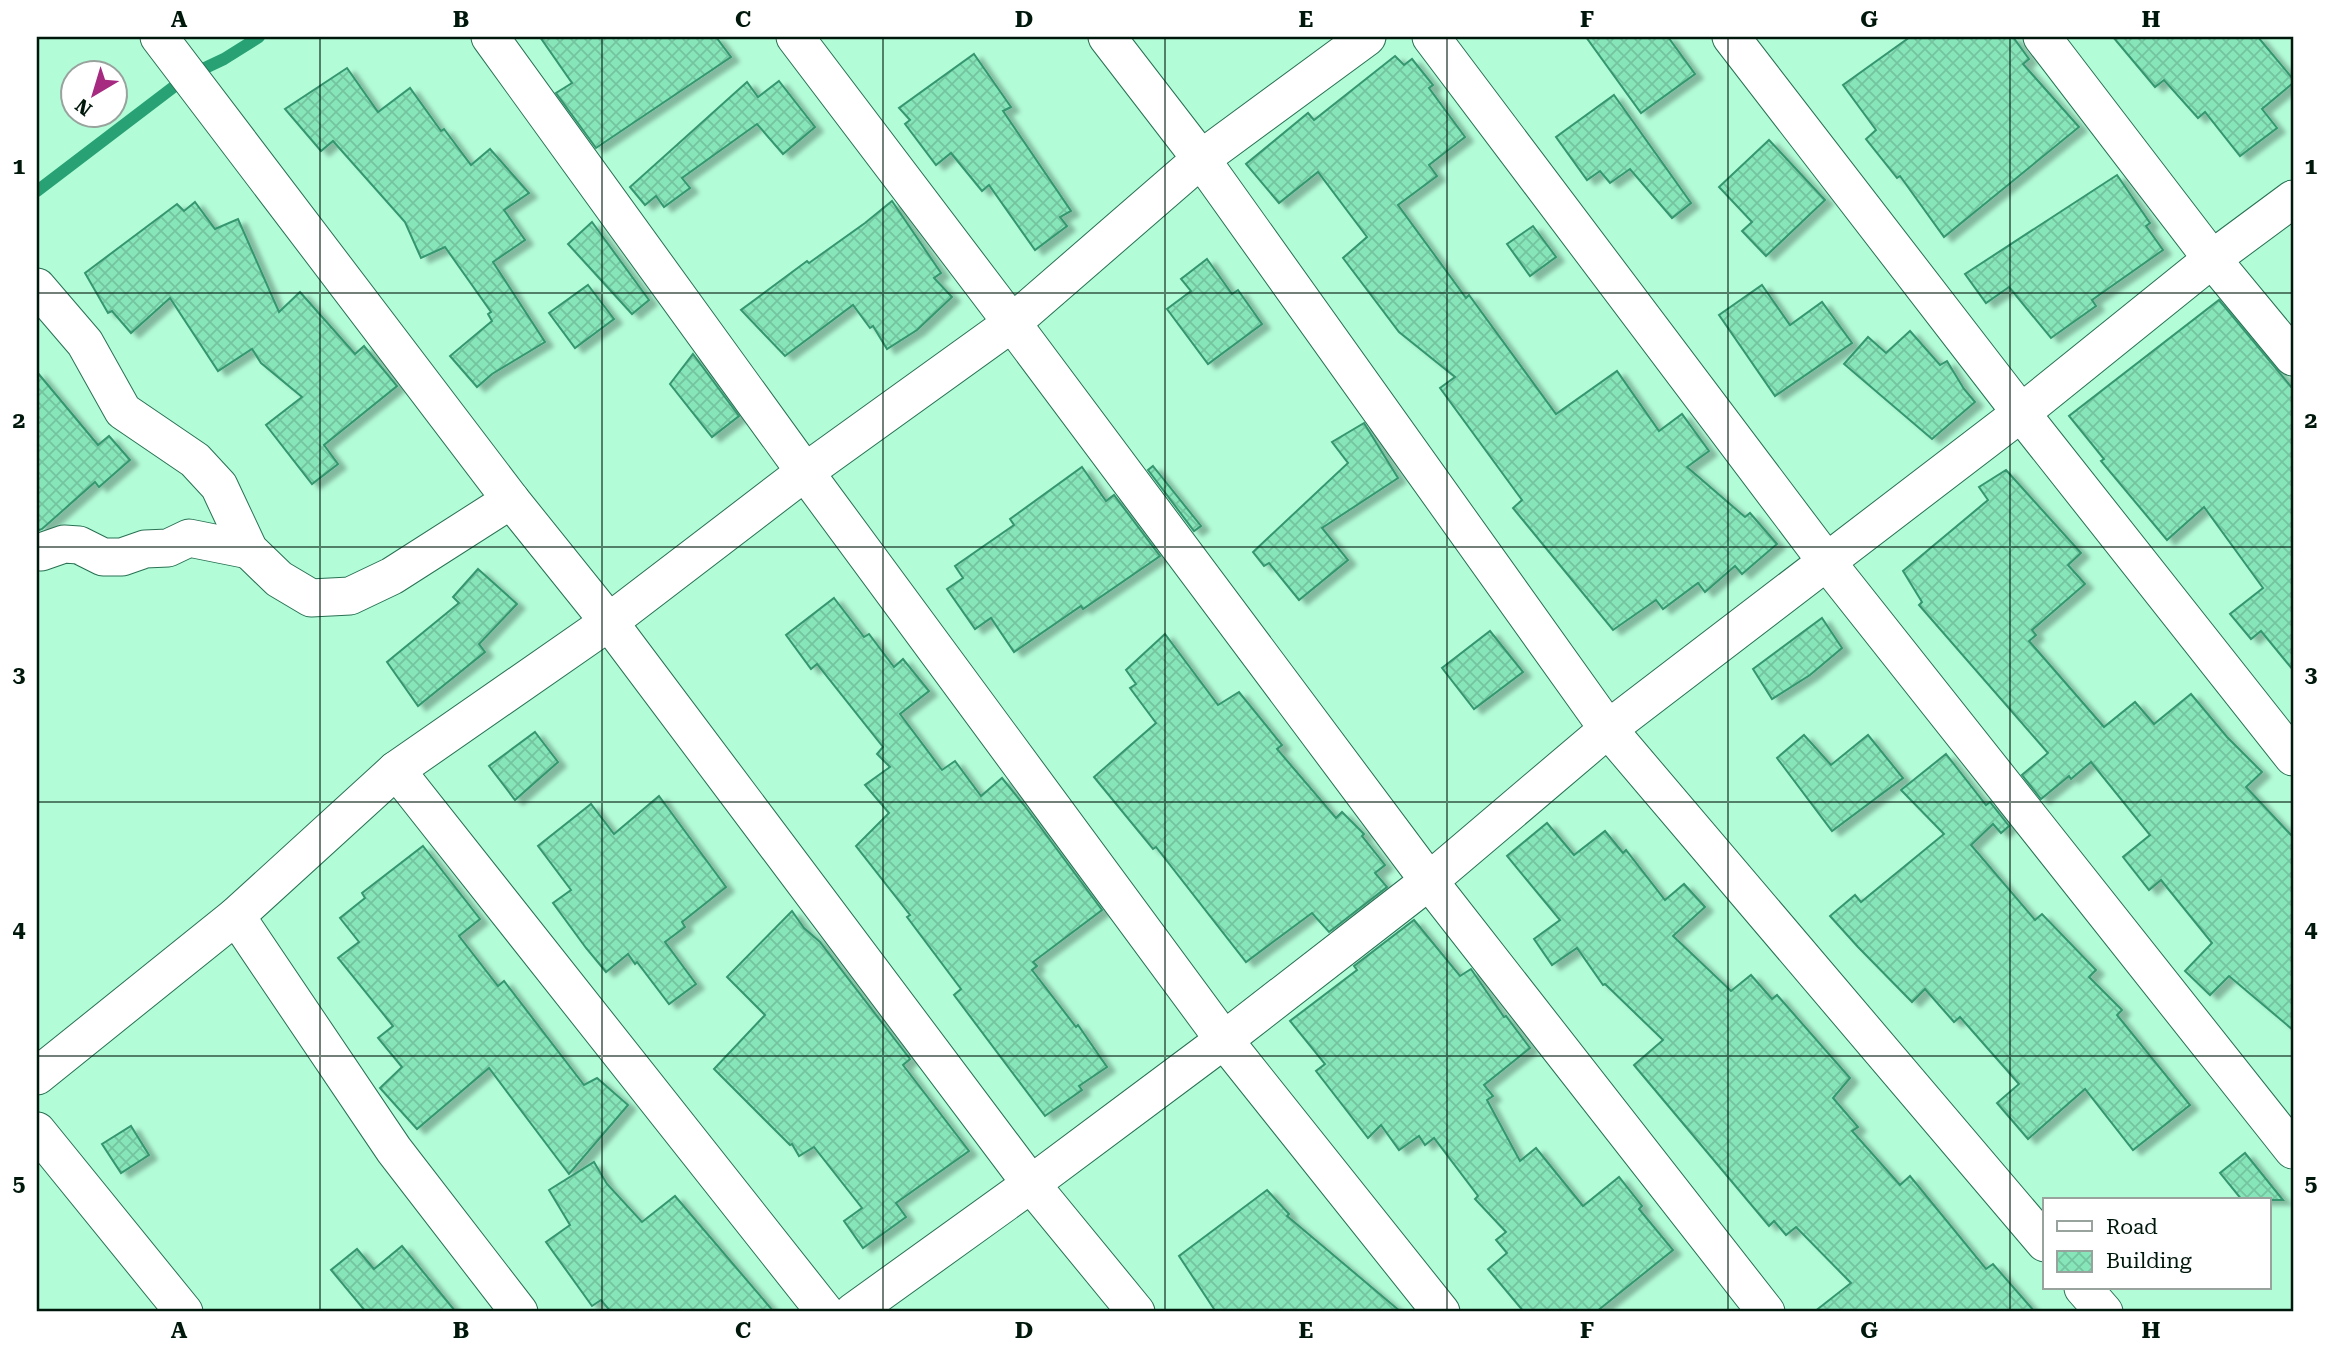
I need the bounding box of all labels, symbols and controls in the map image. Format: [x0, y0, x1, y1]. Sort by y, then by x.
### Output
text: A [171, 6, 188, 33]
text: B [453, 6, 469, 33]
text: C [735, 6, 751, 33]
text: D [1015, 6, 1033, 33]
text: E [1299, 6, 1313, 33]
text: F [1580, 6, 1594, 33]
text: G [1860, 6, 1878, 33]
text: H [2142, 6, 2161, 33]
north arrow [60, 60, 130, 130]
text: N [71, 93, 97, 121]
text: 1 [13, 153, 26, 180]
text: 1 [2305, 153, 2318, 180]
text: 2 [13, 407, 25, 434]
text: 2 [2305, 407, 2317, 434]
text: 3 [13, 661, 26, 688]
text: 3 [2305, 661, 2318, 688]
text: 4 [13, 916, 26, 943]
text: 4 [2305, 916, 2318, 943]
text: 5 [13, 1170, 26, 1197]
text: 5 [2305, 1170, 2318, 1197]
legend [2043, 1198, 2270, 1290]
text: Road [2106, 1215, 2158, 1239]
text: Building [2106, 1249, 2192, 1273]
text: A [171, 1317, 188, 1344]
text: B [453, 1317, 469, 1344]
text: C [735, 1317, 751, 1344]
text: D [1015, 1317, 1033, 1344]
text: E [1299, 1317, 1313, 1344]
text: F [1580, 1317, 1594, 1344]
text: G [1860, 1317, 1878, 1344]
text: H [2142, 1317, 2161, 1344]

